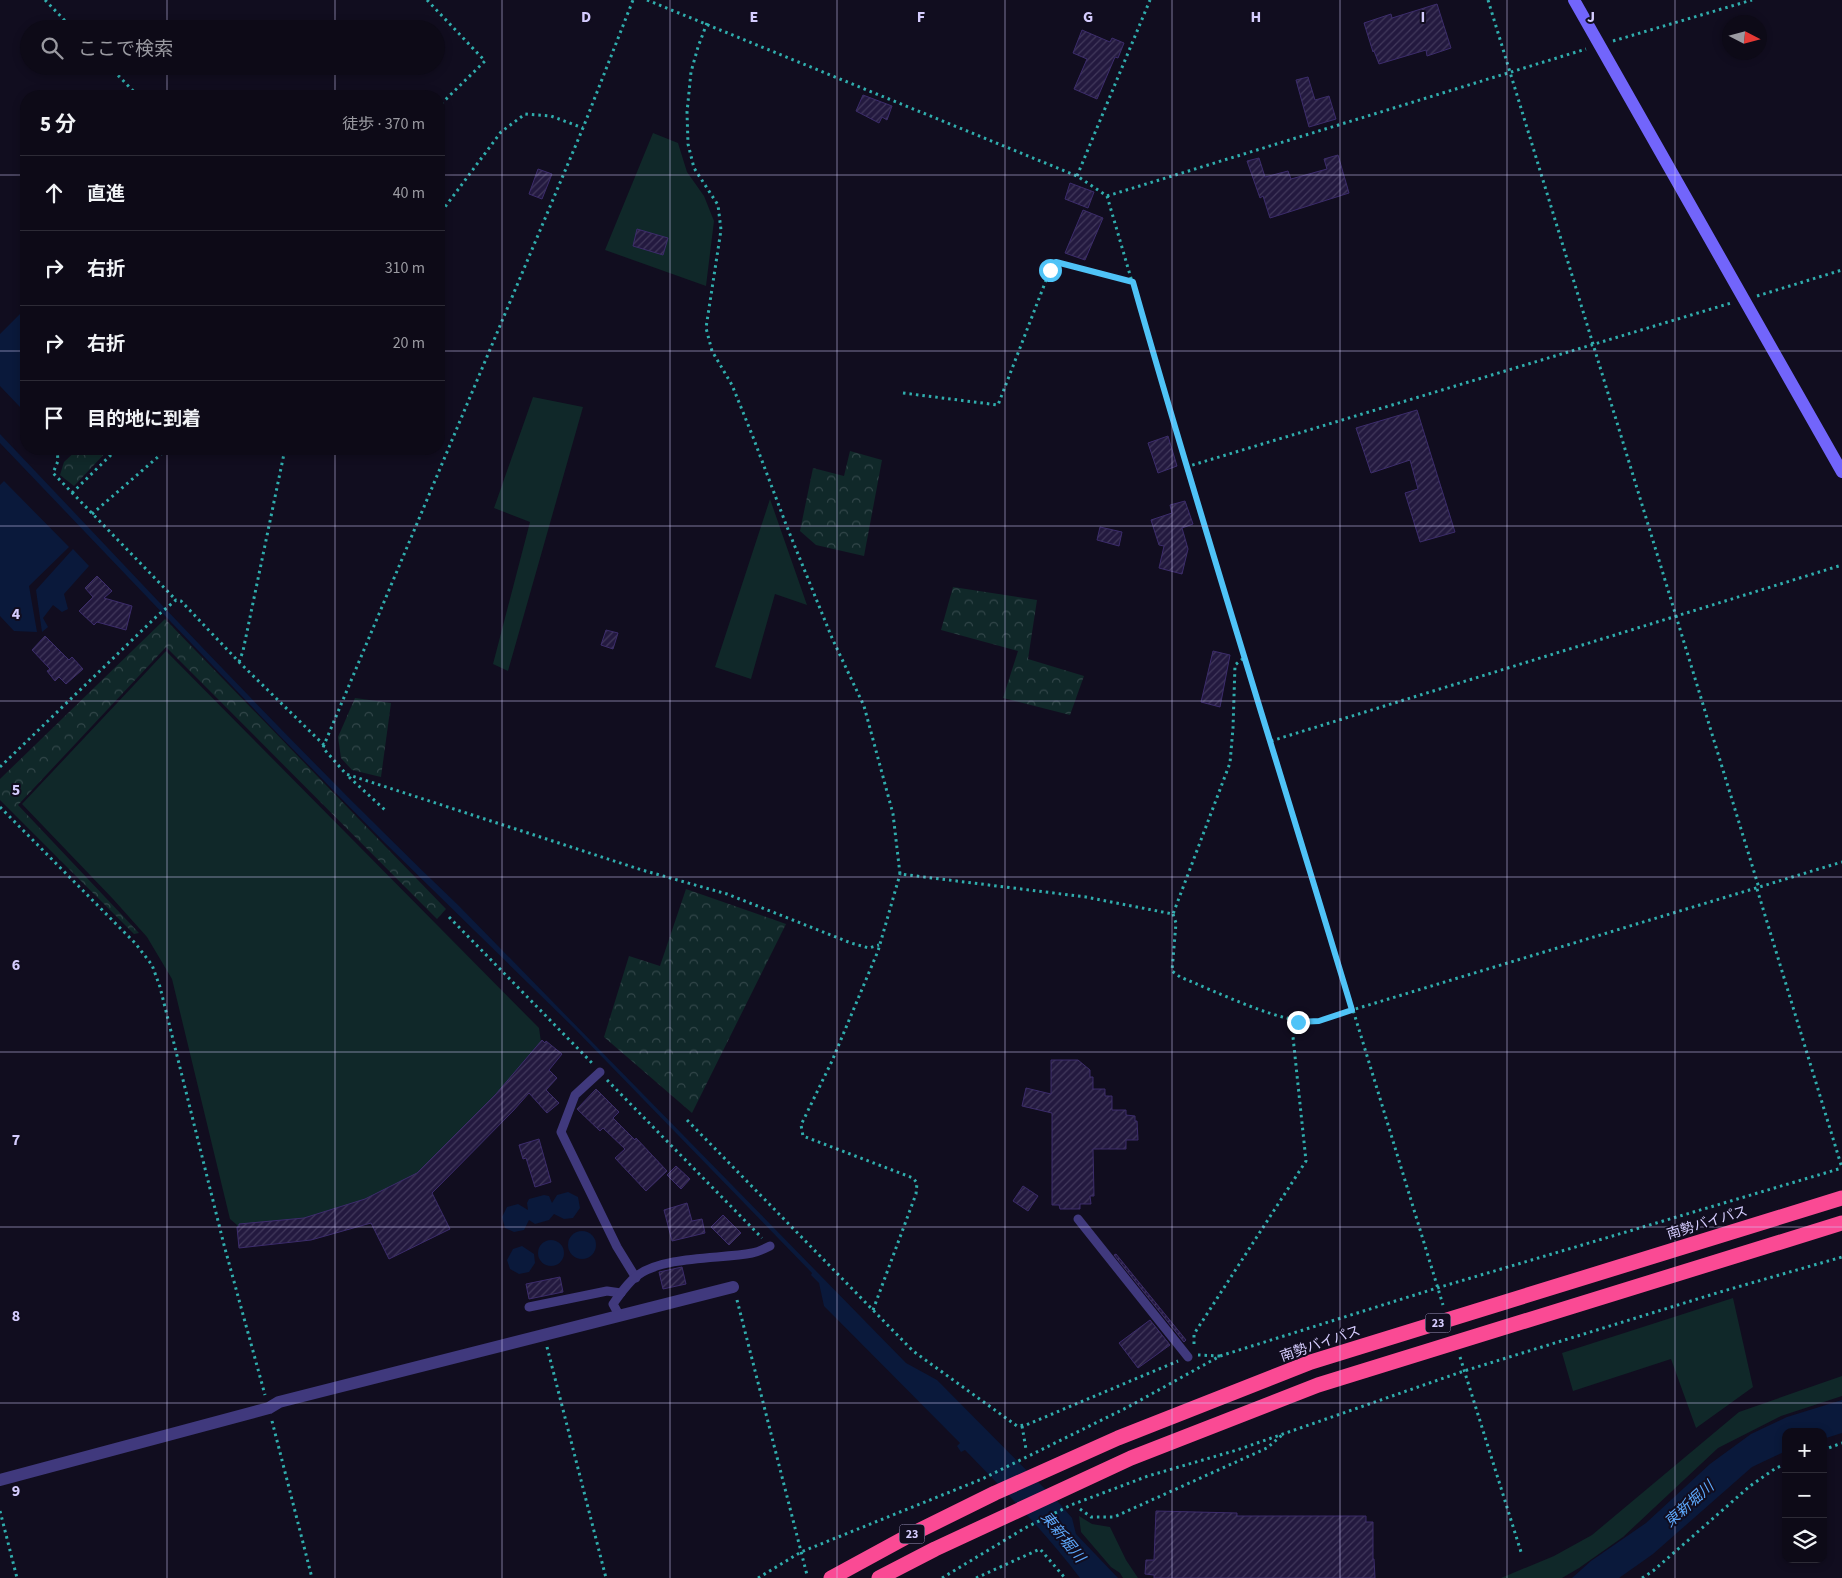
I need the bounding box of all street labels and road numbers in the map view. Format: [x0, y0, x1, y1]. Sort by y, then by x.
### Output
street label: 南勢バイパス [1664, 1201, 1750, 1245]
road number: 23 [1426, 1314, 1450, 1332]
street label: 南勢バイパス [1277, 1321, 1363, 1367]
road number: 23 [900, 1525, 924, 1544]

